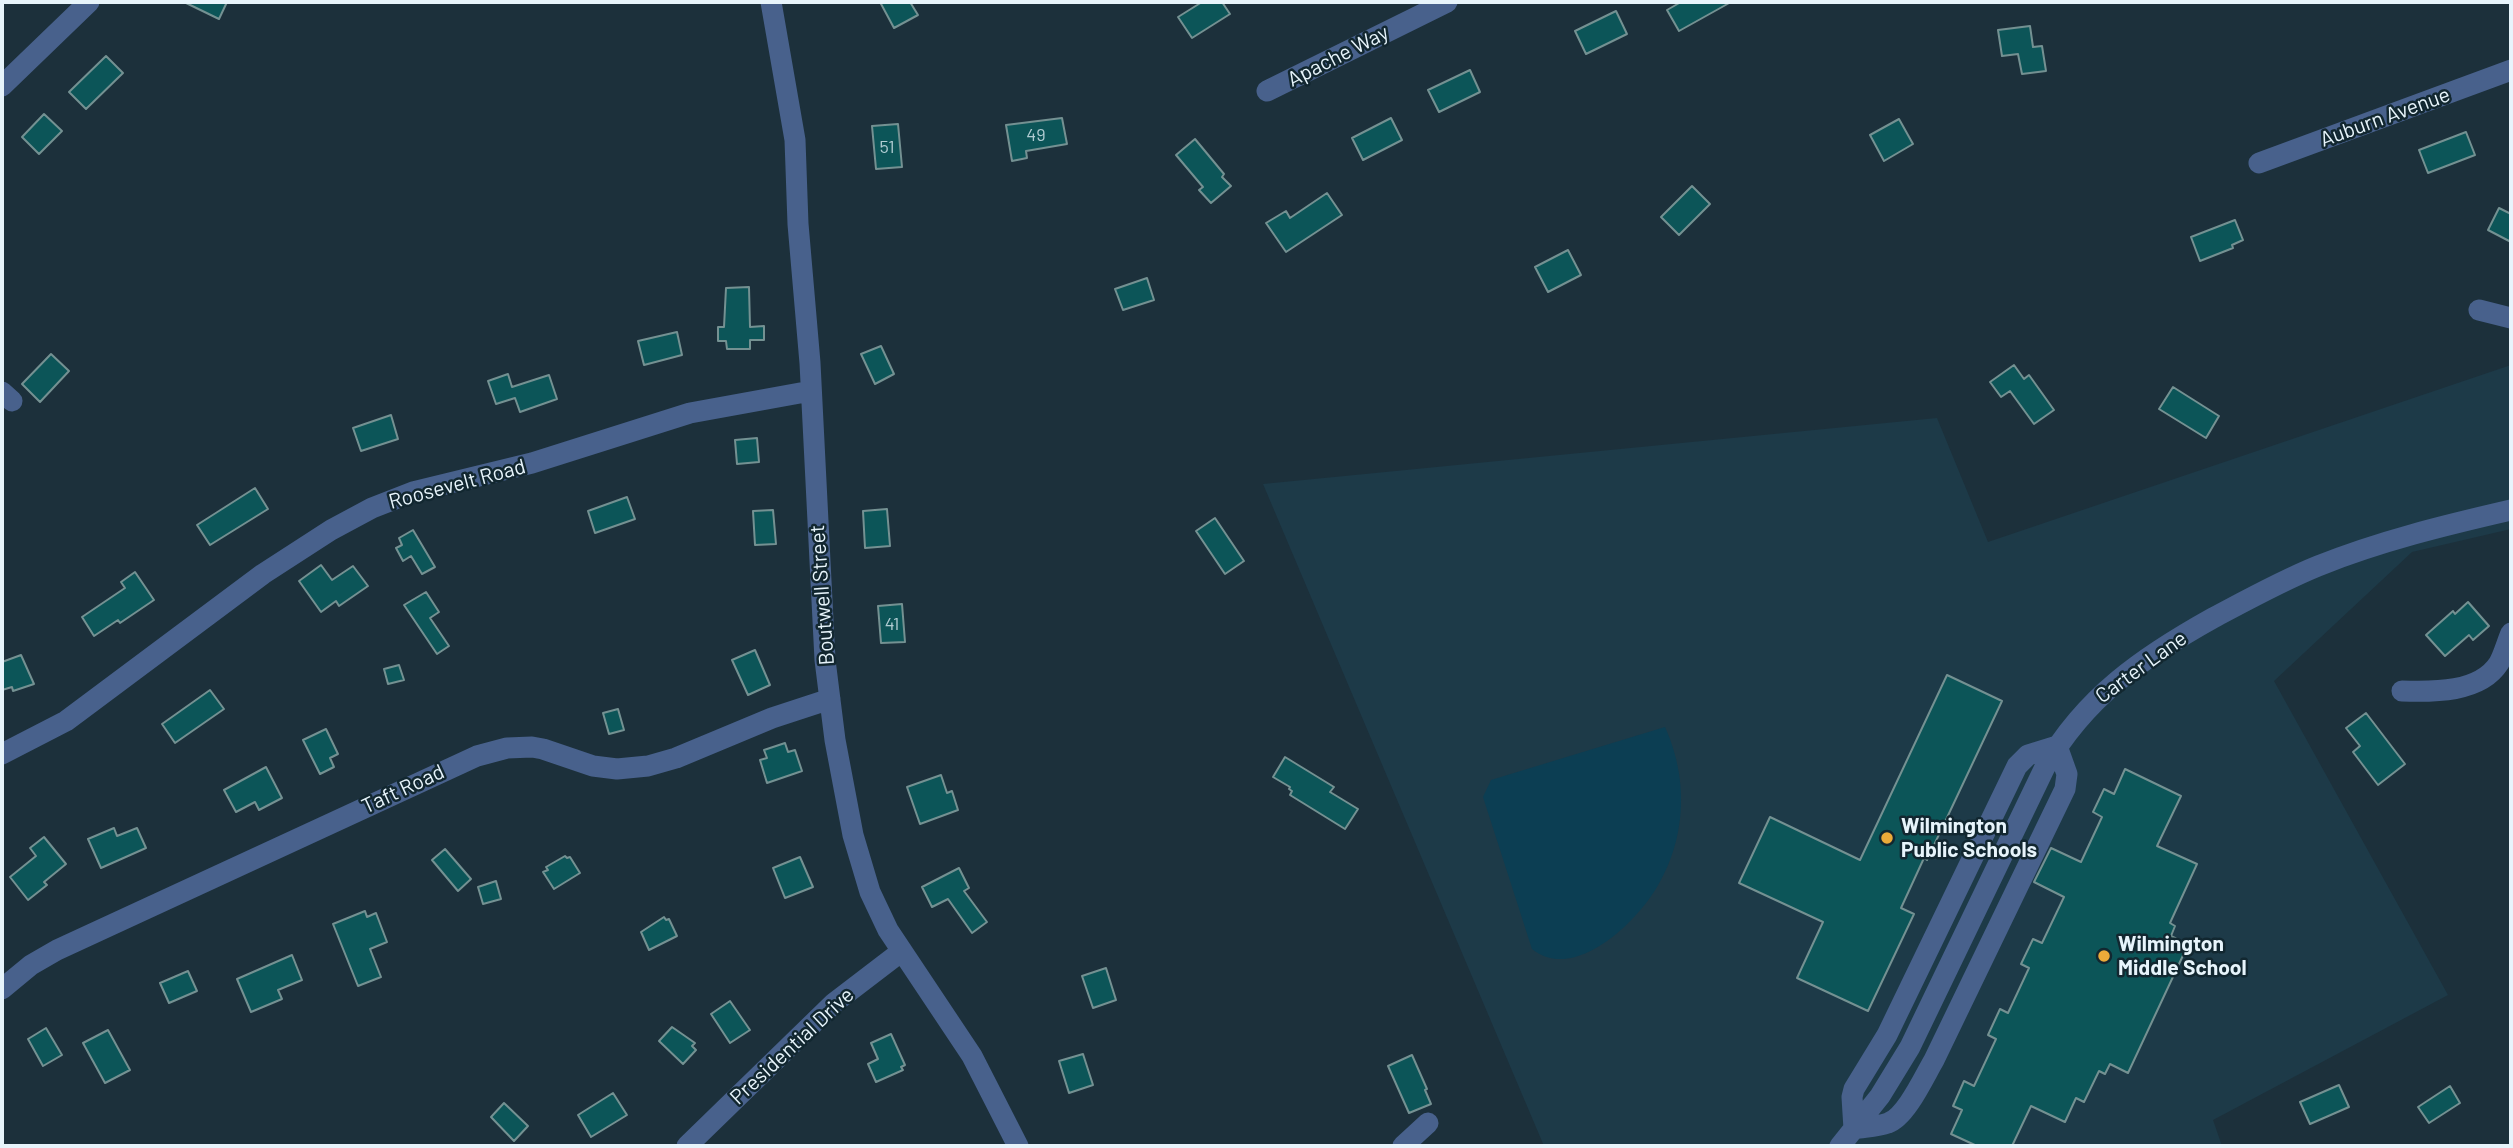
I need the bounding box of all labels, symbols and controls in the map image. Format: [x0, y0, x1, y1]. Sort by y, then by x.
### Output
street label: Apache Way [1283, 20, 1393, 92]
street label: Auburn Avenue [2316, 82, 2454, 152]
house number: 49 [1026, 124, 1046, 146]
house number: 51 [879, 136, 895, 158]
street label: Roosevelt Road [386, 454, 528, 514]
street label: Boutwell Street [805, 524, 839, 666]
house number: 41 [885, 613, 899, 635]
street label: Carter Lane [2090, 625, 2192, 709]
street label: Taft Road [358, 759, 448, 819]
place label: Wilmington Public Schools [1901, 813, 2037, 863]
marker: Wilmington Public Schools [1879, 830, 1895, 846]
place label: Wilmington Middle School [2118, 931, 2247, 981]
marker: Wilmington Middle School [2096, 948, 2112, 964]
street label: Presidential Drive [725, 982, 859, 1110]

